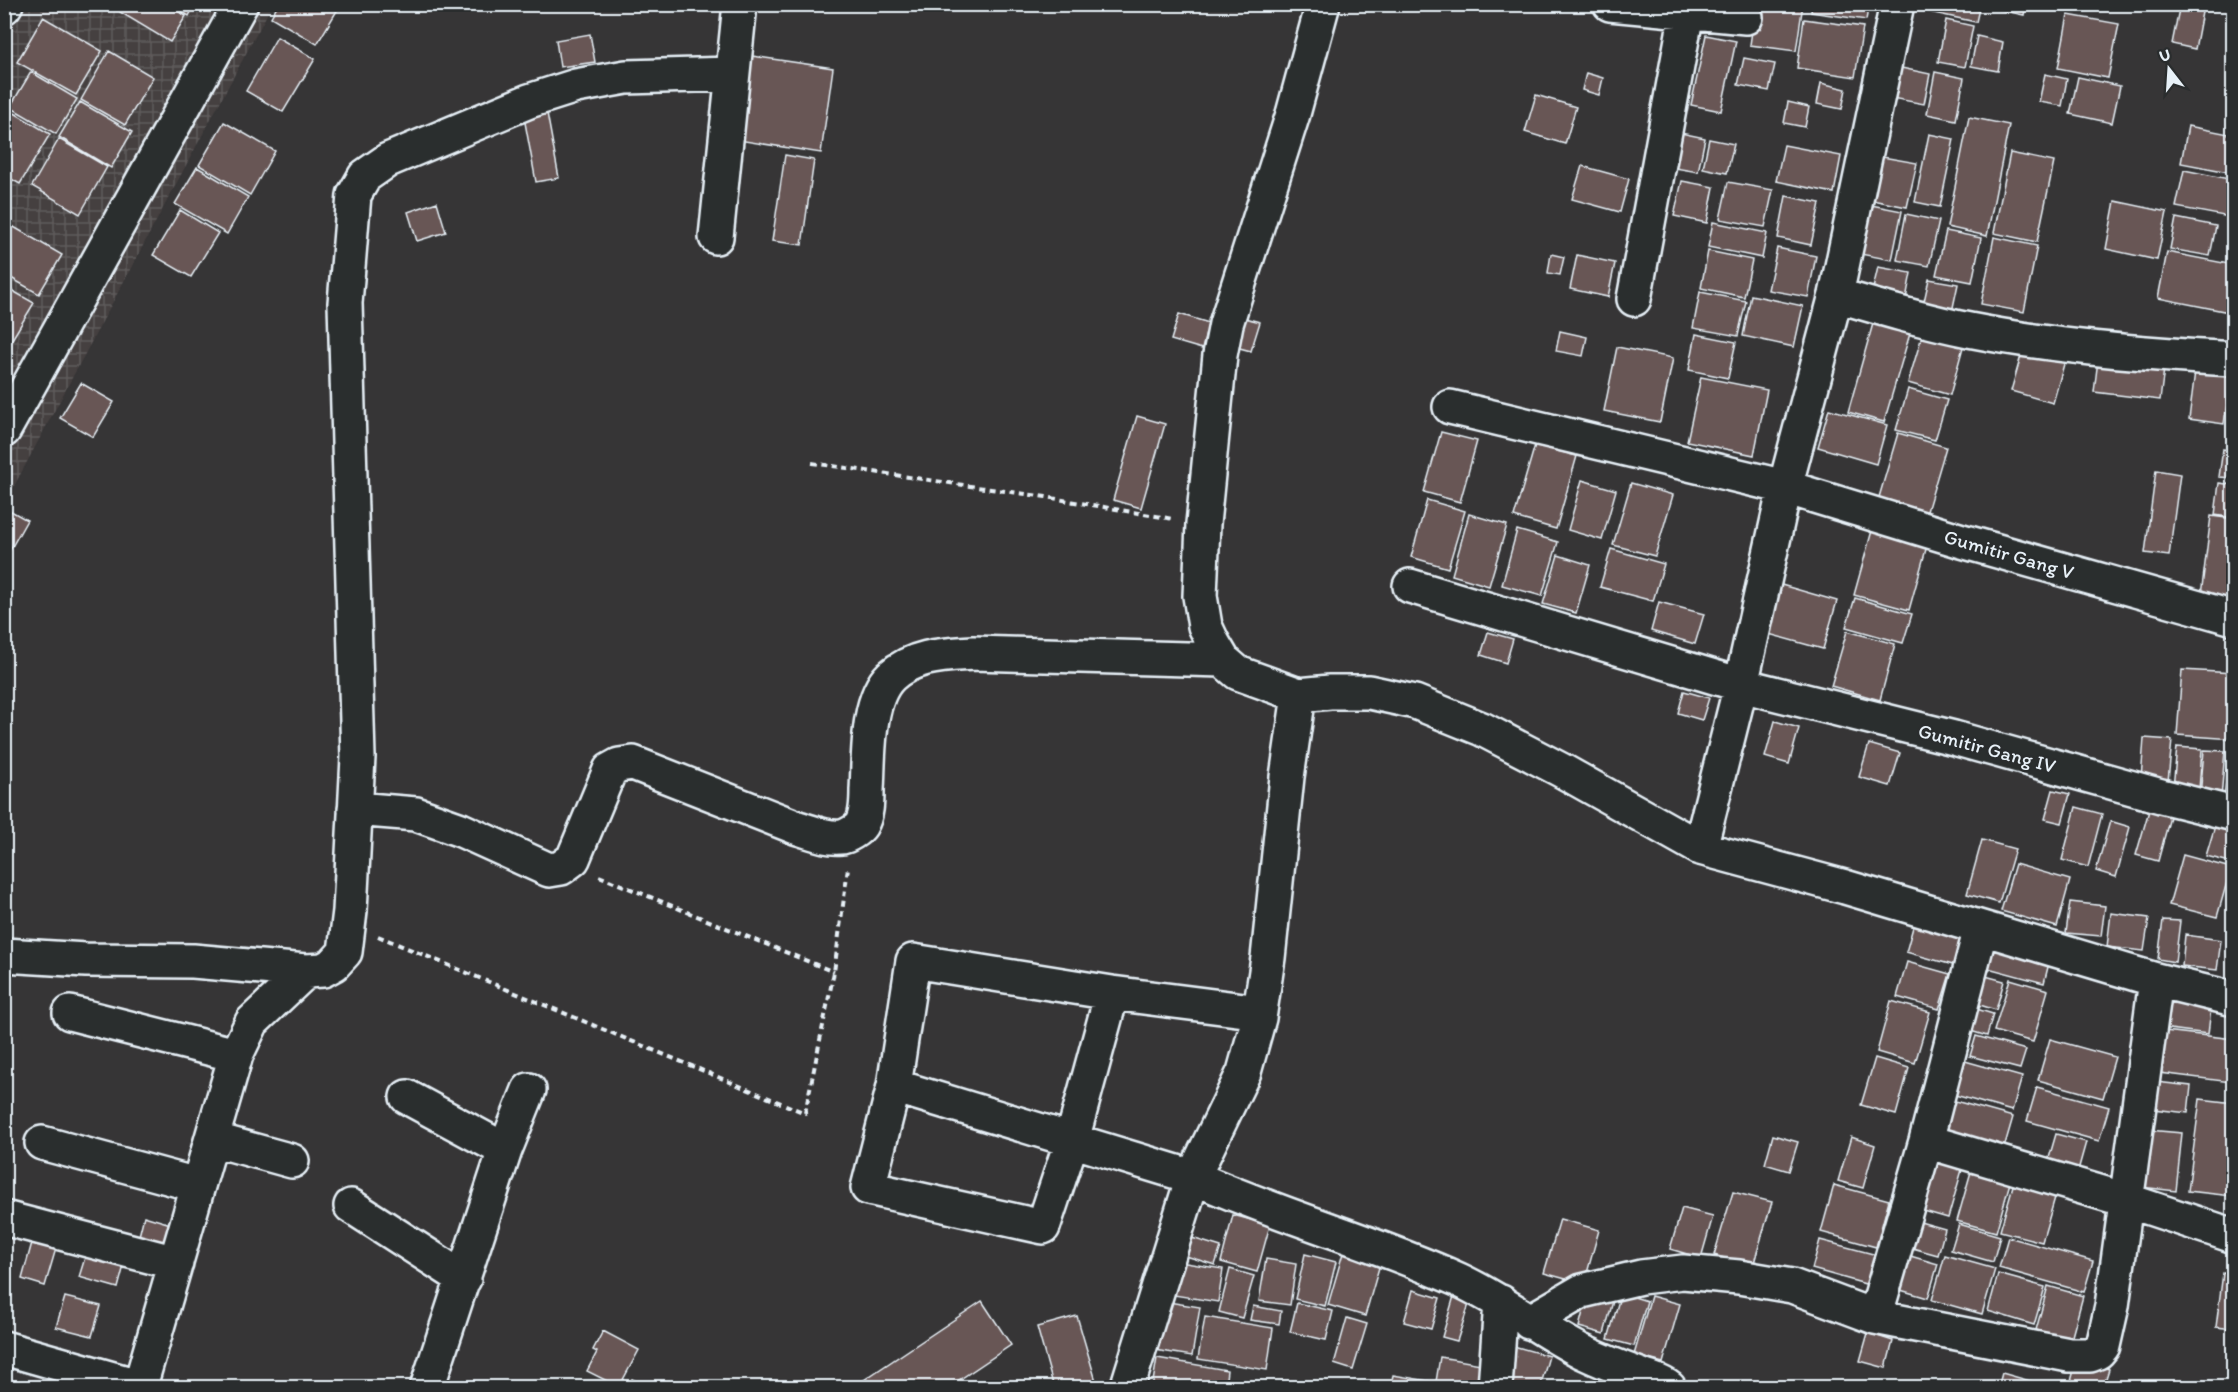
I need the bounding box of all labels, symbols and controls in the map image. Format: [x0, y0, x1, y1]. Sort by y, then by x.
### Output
north arrow [2139, 39, 2199, 99]
text: U [2157, 44, 2173, 66]
street label: Gumitir Gang V [1941, 524, 2077, 584]
street label: Gumitir Gang IV [1916, 718, 2059, 778]

